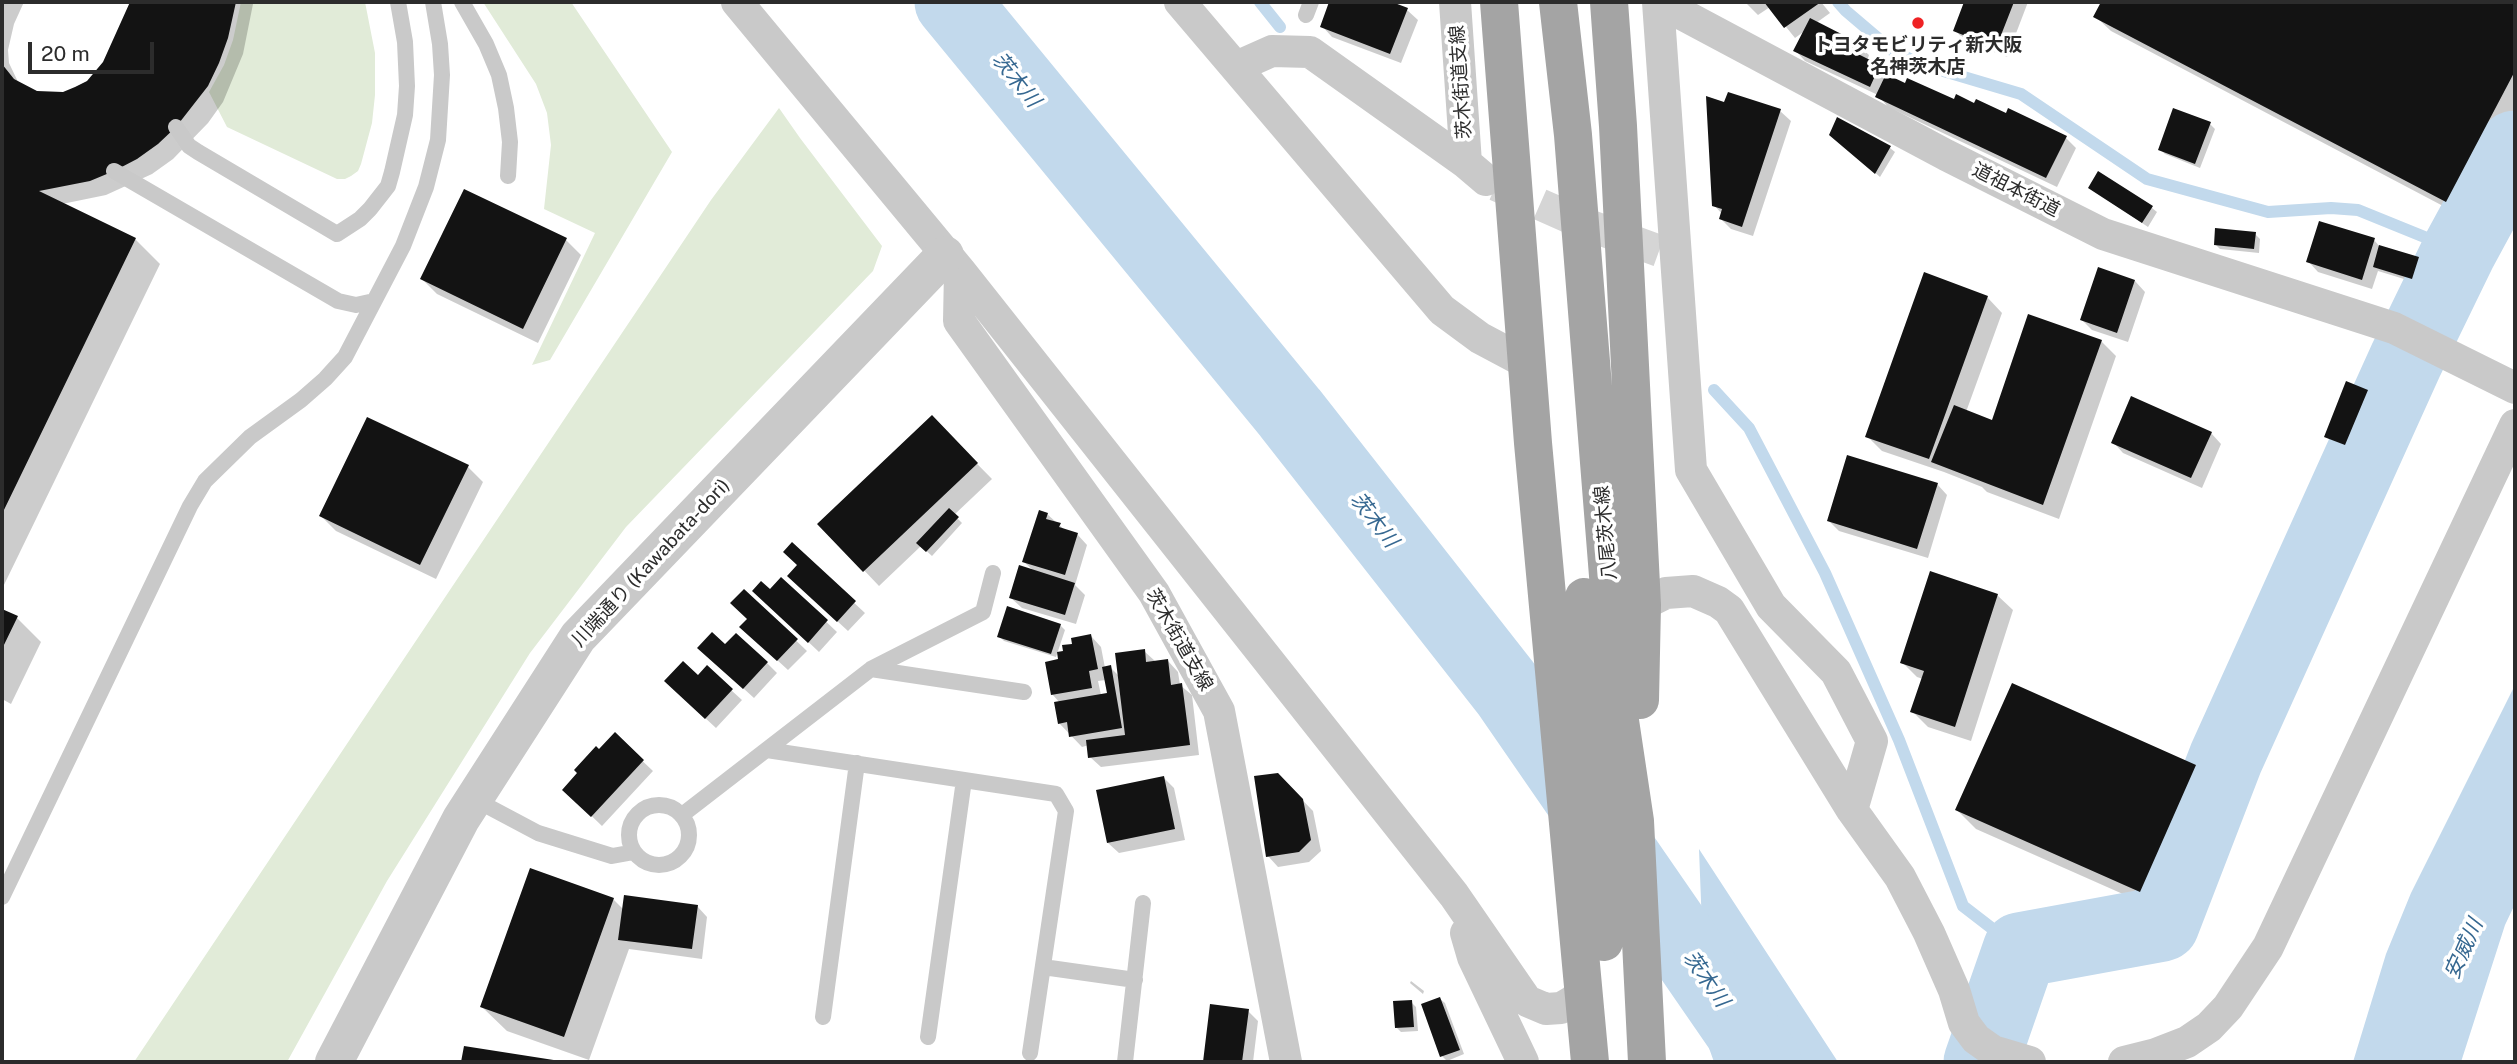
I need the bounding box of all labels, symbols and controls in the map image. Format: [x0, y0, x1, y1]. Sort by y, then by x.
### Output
marker: トヨタモビリティ新大阪 名神茨木店 [1910, 15, 1926, 31]
street label: 茨木街道支線 [1446, 24, 1476, 140]
scale bar [32, 28, 158, 72]
place label: トヨタモビリティ新大阪 名神茨木店 [1814, 34, 2022, 78]
text: 20 m [41, 41, 90, 66]
water label: 茨木川 [986, 48, 1046, 112]
street label: 道祖本街道 [1969, 158, 2063, 222]
street label: 川端通り (Kawabata-dori) [567, 474, 735, 652]
street label: 八尾茨木線 [1591, 485, 1621, 581]
water label: 茨木川 [1345, 487, 1403, 553]
street label: 茨木街道支線 [1141, 585, 1217, 695]
water label: 安威川 [2440, 915, 2488, 983]
water label: 茨木川 [1678, 946, 1734, 1012]

